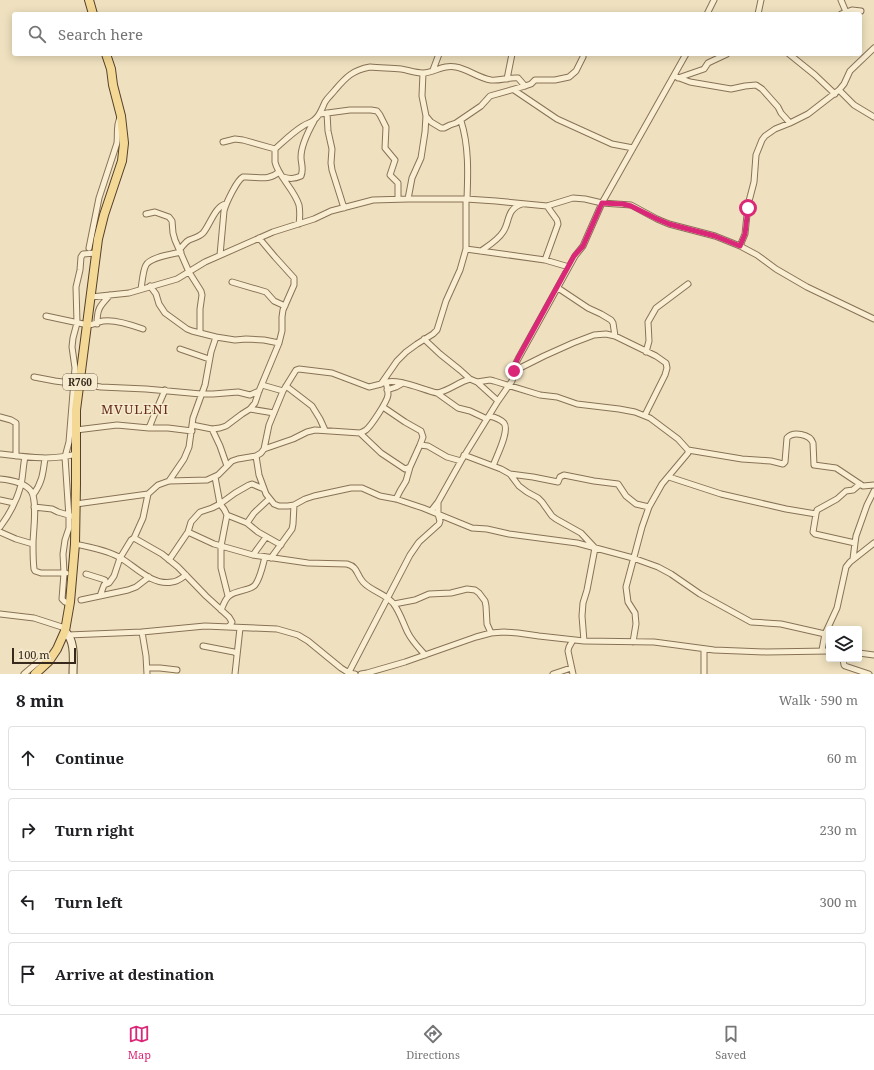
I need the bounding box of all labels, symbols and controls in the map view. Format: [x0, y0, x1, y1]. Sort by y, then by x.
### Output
search box [12, 12, 862, 56]
icon: search [26, 23, 48, 45]
text: Search here [58, 24, 143, 44]
route start [739, 199, 757, 217]
route end [505, 362, 523, 380]
road number: R760 [63, 374, 97, 390]
district label: MVULENI [101, 400, 169, 418]
map controls [826, 626, 862, 662]
button: layers [826, 626, 862, 662]
scale bar [12, 646, 76, 665]
text: 100 m [18, 647, 50, 662]
text: 8 min [16, 689, 64, 712]
text: Walk · 590 m [779, 691, 858, 709]
icon: ahead [17, 747, 39, 769]
text: Continue [55, 748, 124, 768]
text: 60 m [827, 749, 857, 767]
icon: right [17, 819, 39, 841]
text: Turn right [55, 820, 134, 840]
text: 230 m [820, 821, 857, 839]
icon: left [17, 891, 39, 913]
text: Turn left [55, 892, 123, 912]
text: 300 m [820, 893, 857, 911]
icon: arrive [17, 963, 39, 985]
text: Arrive at destination [55, 964, 214, 984]
tab: Map [128, 1023, 151, 1062]
tab: Directions [406, 1023, 460, 1062]
tab: Saved [715, 1023, 746, 1062]

